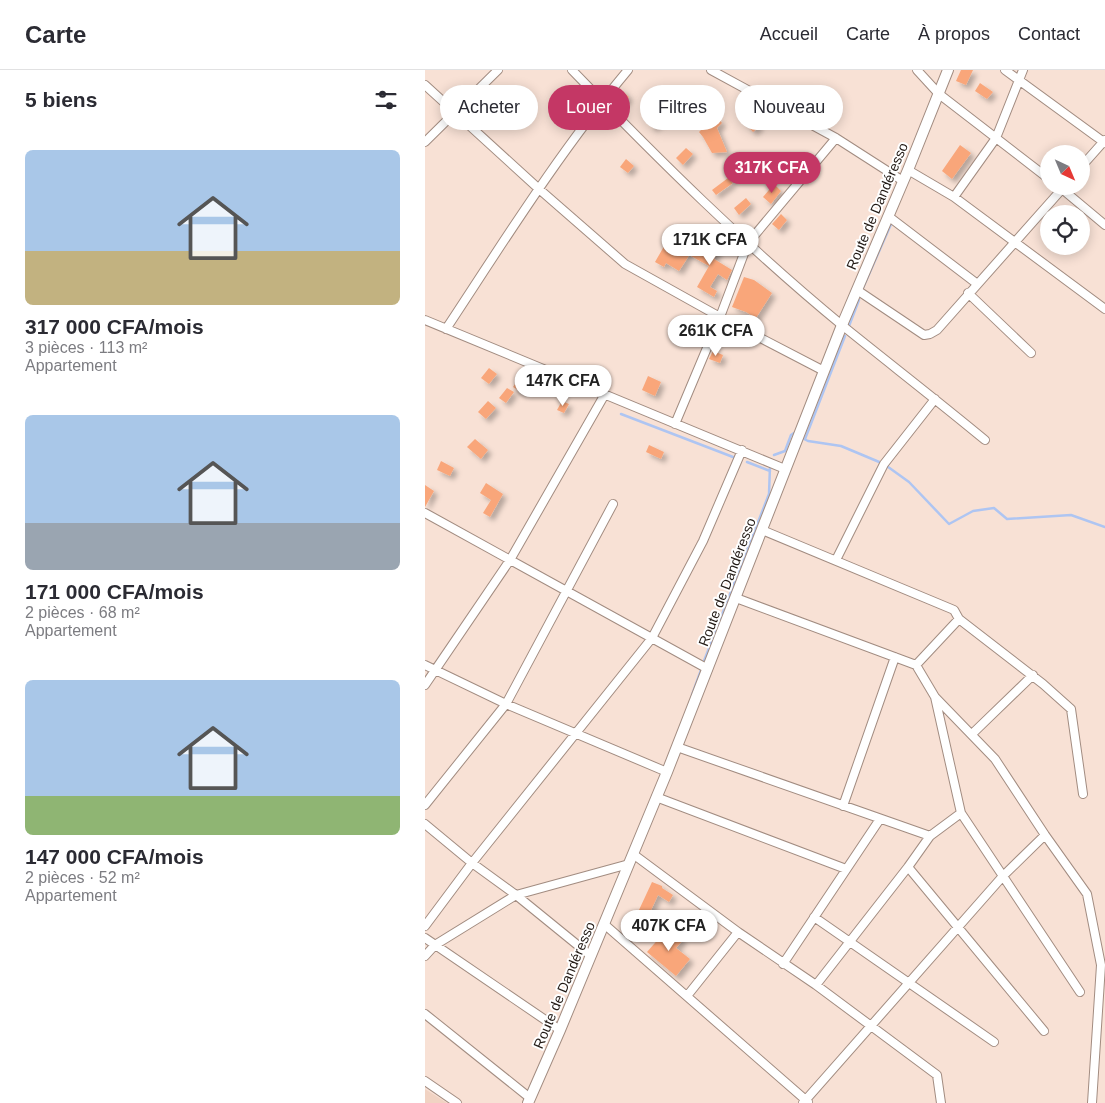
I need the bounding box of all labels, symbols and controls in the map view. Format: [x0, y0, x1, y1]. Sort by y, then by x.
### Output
text: Carte [25, 21, 86, 48]
text: Accueil [760, 24, 818, 44]
text: Carte [846, 24, 890, 44]
text: À propos [918, 24, 990, 44]
text: Contact [1018, 24, 1080, 44]
chip: Acheter [440, 85, 538, 130]
chip: Louer [548, 85, 630, 130]
chip: Filtres [640, 85, 725, 130]
chip: Nouveau [735, 85, 843, 130]
icon: filters [372, 86, 400, 114]
text: 5 biens [25, 88, 97, 111]
street label: Route de Dandéresso [843, 140, 911, 272]
north arrow [1040, 145, 1090, 195]
map controls [1040, 145, 1090, 255]
pin: 317K CFA [720, 152, 824, 194]
text: 317K CFA [735, 159, 809, 176]
icon: home [168, 183, 258, 273]
button: locate [1040, 205, 1090, 255]
pin: 171K CFA [658, 224, 762, 266]
text: 171K CFA [673, 231, 747, 248]
pin: 261K CFA [664, 314, 768, 357]
text: 317 000 CFA/mois [25, 315, 204, 338]
text: 261K CFA [679, 322, 753, 339]
text: 3 pièces · 113 m² [25, 339, 147, 356]
text: Appartement [25, 357, 117, 374]
pin: 147K CFA [511, 364, 615, 407]
text: 147K CFA [526, 372, 600, 389]
icon: home [168, 448, 258, 538]
street label: Route de Dandéresso [695, 515, 759, 648]
text: 171 000 CFA/mois [25, 580, 204, 603]
text: 2 pièces · 68 m² [25, 604, 140, 621]
text: Appartement [25, 622, 117, 639]
icon: home [168, 713, 258, 803]
text: 147 000 CFA/mois [25, 845, 204, 868]
text: 2 pièces · 52 m² [25, 869, 140, 886]
text: Appartement [25, 887, 117, 904]
pin: 407K CFA [617, 910, 721, 952]
text: 407K CFA [632, 917, 706, 934]
street label: Route de Dandéresso [530, 919, 598, 1051]

